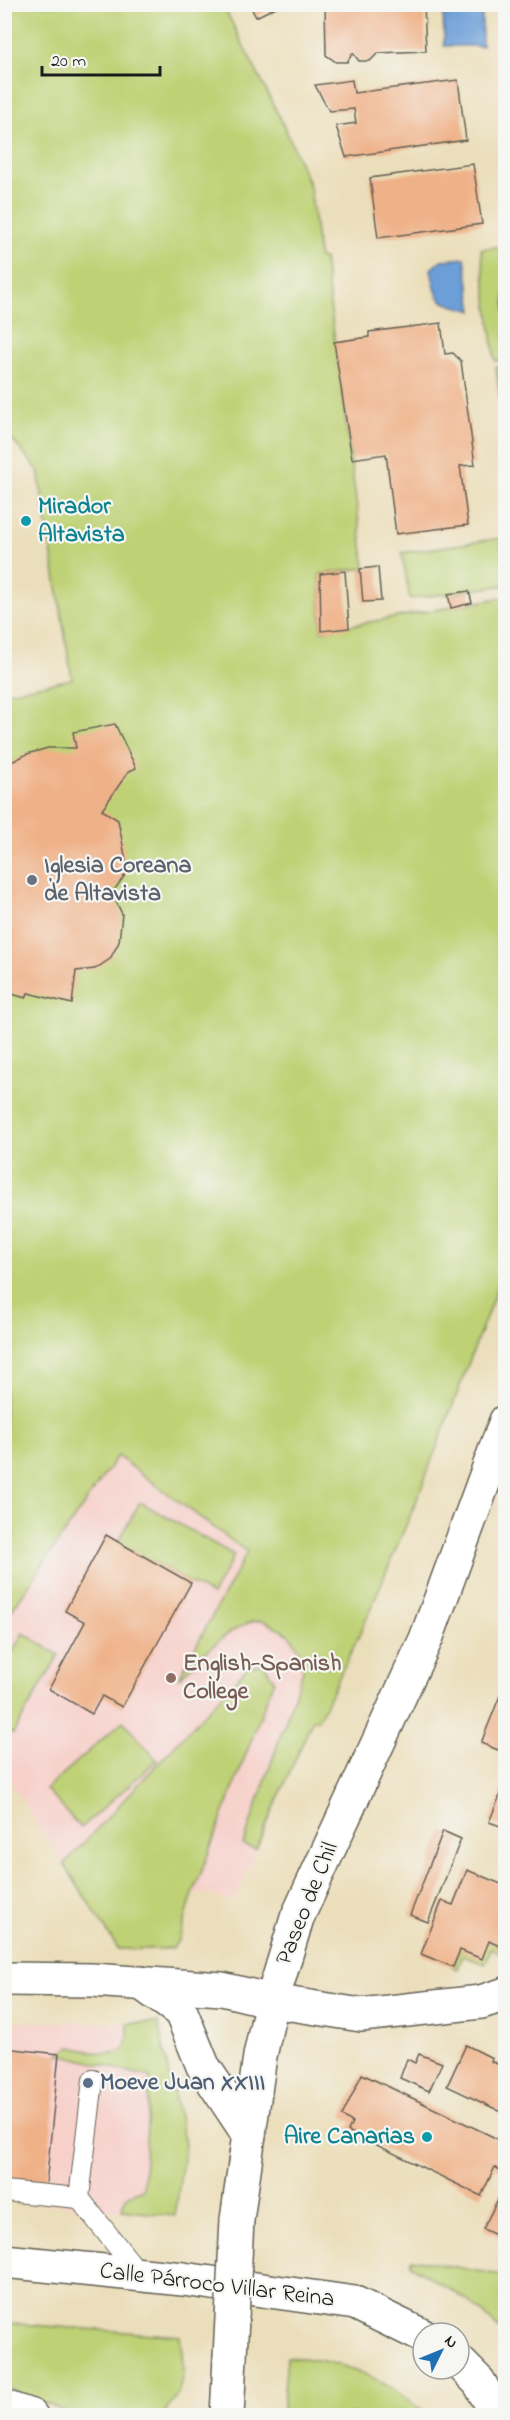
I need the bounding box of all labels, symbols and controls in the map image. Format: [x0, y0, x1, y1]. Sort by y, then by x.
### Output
scale bar [42, 39, 160, 77]
text: 20 m [51, 49, 86, 75]
place label: Mirador Altavista [38, 490, 125, 553]
marker: Mirador Altavista [19, 514, 33, 528]
place label: Iglesia Coreana de Altavista [44, 849, 191, 912]
marker: Iglesia Coreana de Altavista [25, 873, 39, 887]
place label: English-Spanish College [183, 1647, 341, 1711]
marker: English-Spanish College [164, 1671, 178, 1685]
street label: Paseo de Chil [267, 1837, 349, 1971]
place label: Moeve Juan XXIII [100, 2066, 265, 2101]
marker: Moeve Juan XXIII [81, 2076, 95, 2090]
place label: Aire Canarias [284, 2120, 415, 2155]
marker: Aire Canarias [420, 2130, 434, 2144]
street label: Calle Párroco Villar Reina [98, 2254, 336, 2318]
north arrow [411, 2321, 471, 2381]
text: N [438, 2330, 463, 2354]

